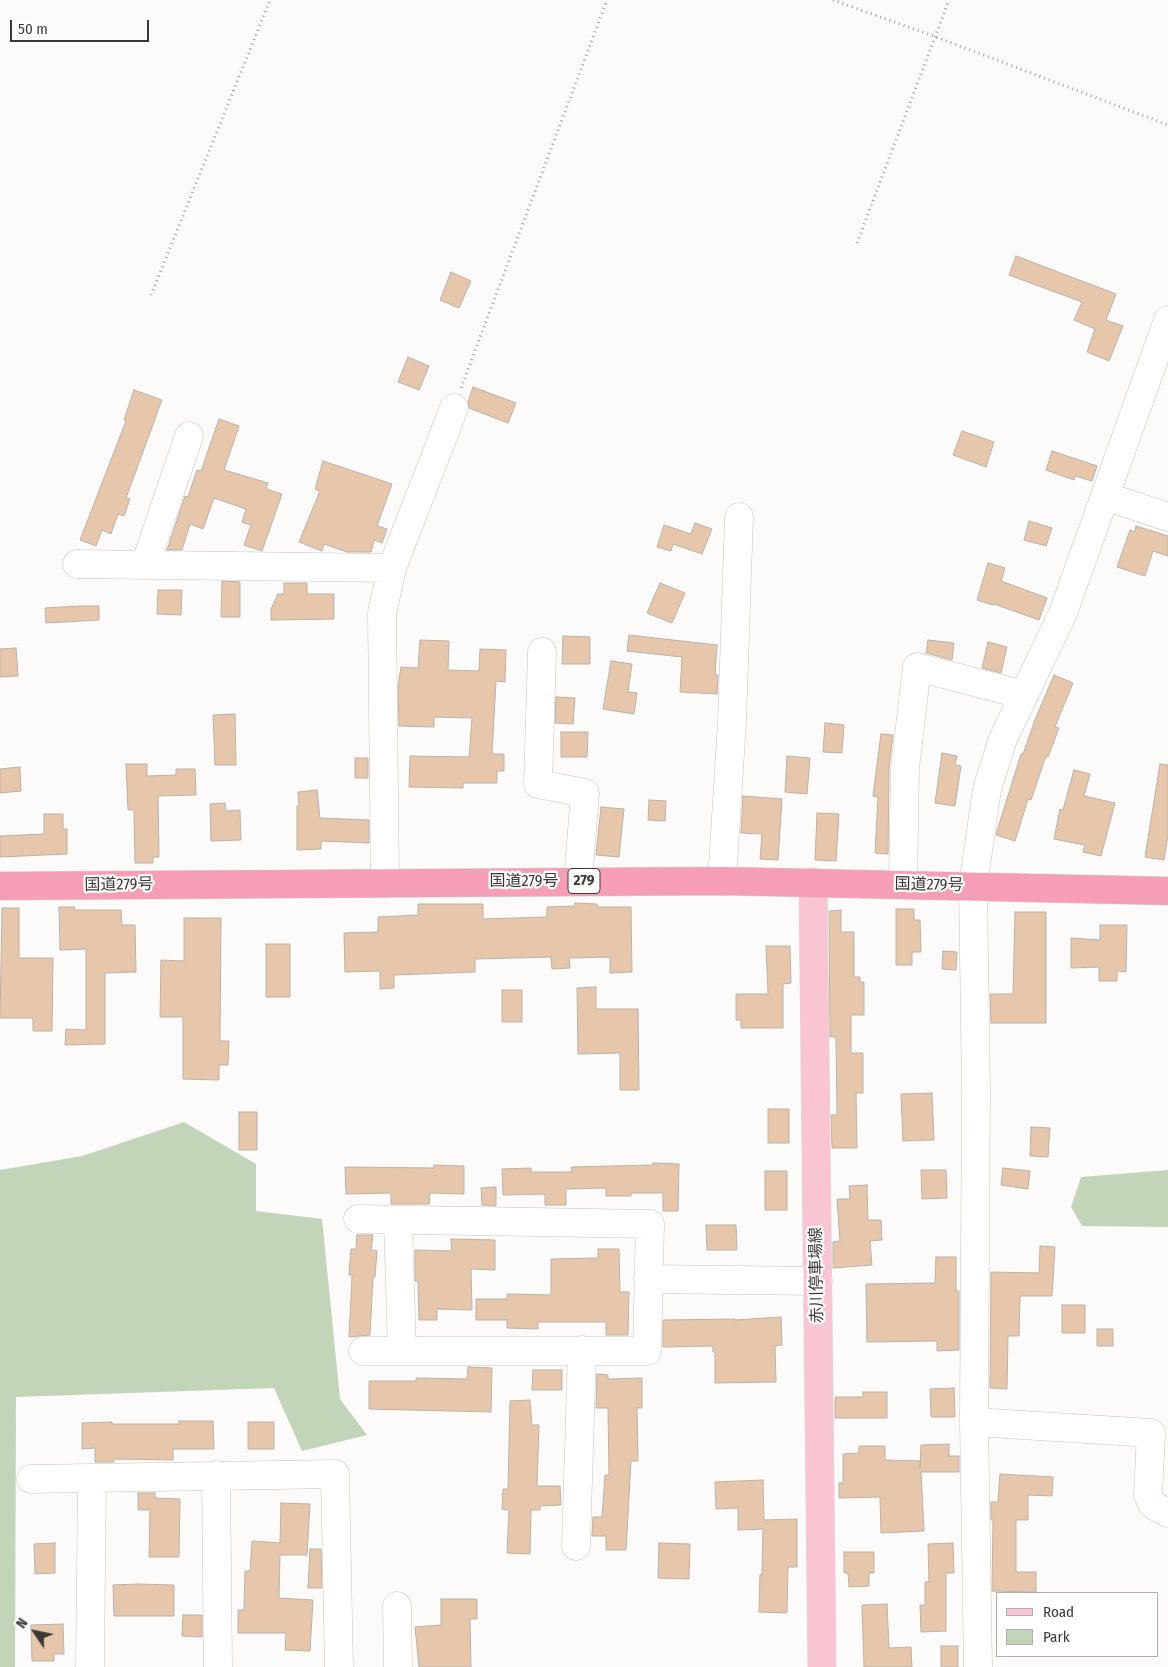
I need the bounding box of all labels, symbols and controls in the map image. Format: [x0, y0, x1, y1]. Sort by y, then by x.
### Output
scale bar [12, 10, 151, 42]
text: 50 m [18, 20, 48, 38]
road number: 279 [568, 868, 600, 894]
street label: 国道279号 [490, 872, 558, 892]
street label: 国道279号 [84, 875, 154, 895]
street label: 国道279号 [894, 875, 964, 895]
street label: 赤川停車場線 [807, 1227, 827, 1323]
legend [996, 1592, 1158, 1657]
text: Road [1043, 1603, 1074, 1621]
north arrow [10, 1607, 60, 1657]
text: N [13, 1615, 32, 1632]
text: Park [1043, 1628, 1070, 1646]

